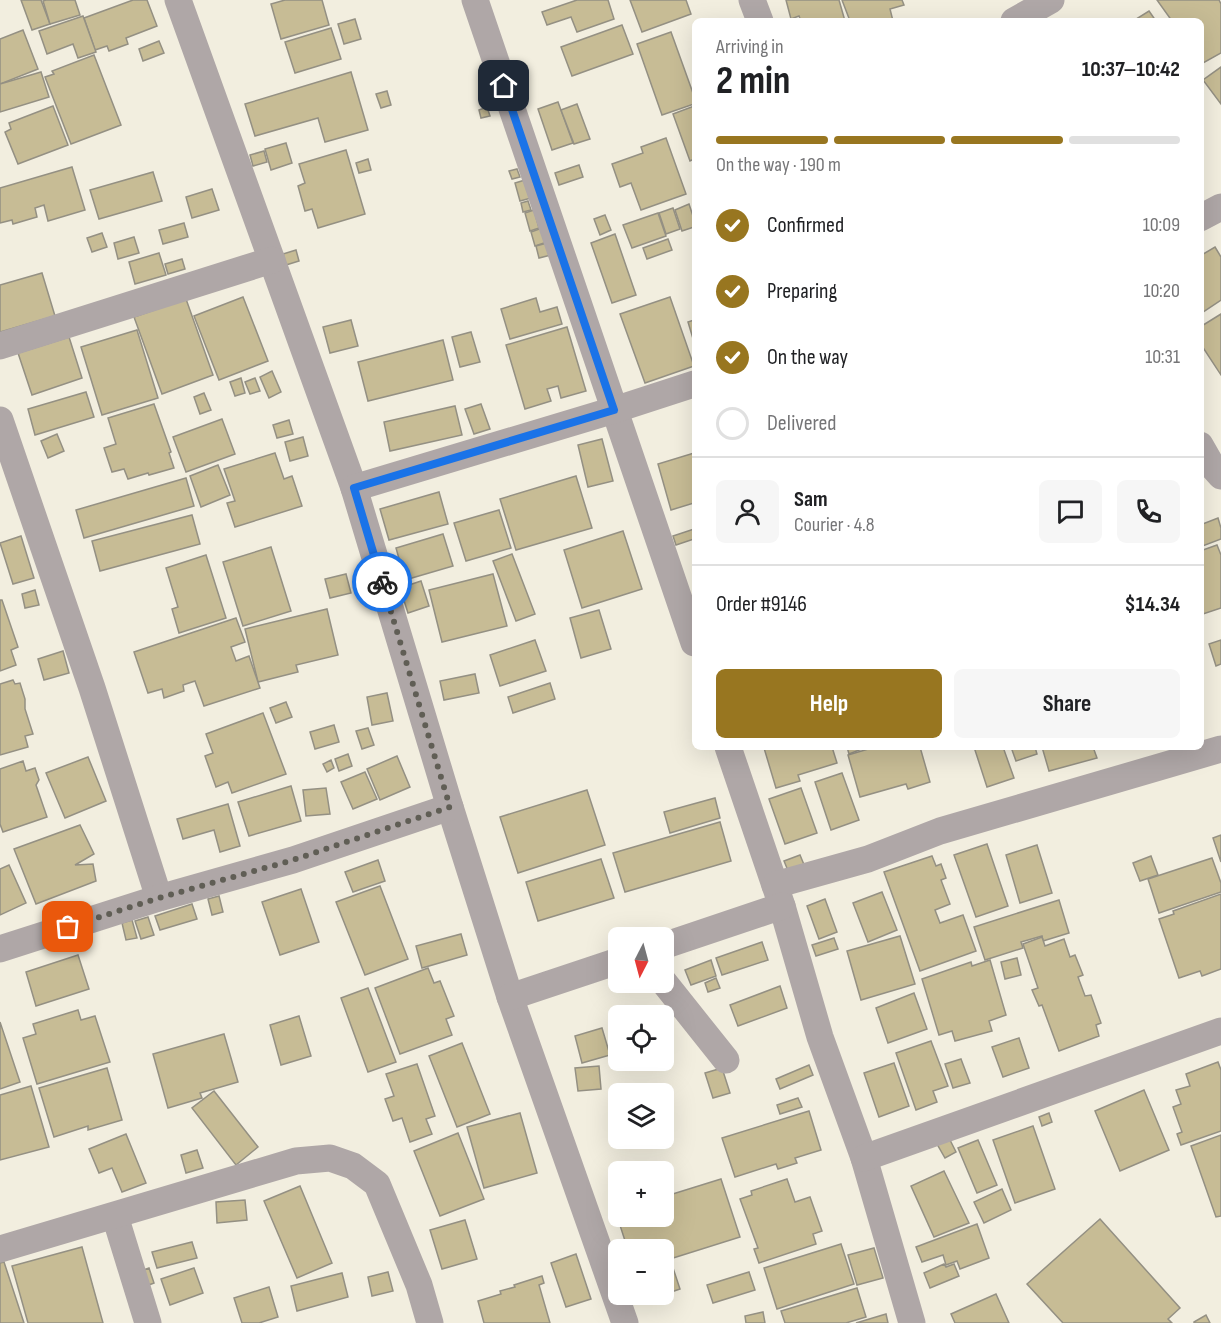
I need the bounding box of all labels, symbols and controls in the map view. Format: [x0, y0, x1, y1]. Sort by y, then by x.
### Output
text: Arriving in [716, 35, 784, 59]
text: 10:37–10:42 [1082, 56, 1180, 83]
text: 2 min [716, 58, 790, 105]
pin [478, 60, 529, 111]
icon: home [487, 69, 520, 102]
text: On the way · 190 m [716, 153, 841, 177]
icon: check [716, 209, 749, 242]
text: Confirmed [767, 212, 844, 239]
text: 10:09 [1143, 213, 1180, 237]
icon: check [716, 275, 749, 308]
text: Preparing [767, 278, 837, 305]
text: 10:20 [1143, 279, 1180, 303]
icon: check [716, 341, 749, 374]
text: On the way [767, 344, 848, 371]
text: 10:31 [1145, 345, 1180, 369]
text: Delivered [767, 410, 836, 437]
button: person [716, 480, 779, 543]
button: chat [1039, 480, 1102, 543]
button: phone [1117, 480, 1180, 543]
text: Sam [794, 486, 828, 513]
text: Courier · 4.8 [794, 513, 875, 537]
courier [352, 552, 412, 612]
icon: bike [366, 566, 399, 599]
text: Order #9146 [716, 591, 807, 618]
text: $14.34 [1125, 591, 1180, 618]
button: Help [716, 669, 942, 738]
button: Share [954, 669, 1180, 738]
pin [42, 901, 93, 952]
icon: bag [51, 910, 84, 943]
north arrow [608, 927, 674, 993]
map controls [608, 927, 674, 1305]
button: locate [608, 1005, 674, 1071]
button: layers [608, 1083, 674, 1149]
button: + [608, 1161, 674, 1227]
button: − [608, 1239, 674, 1305]

